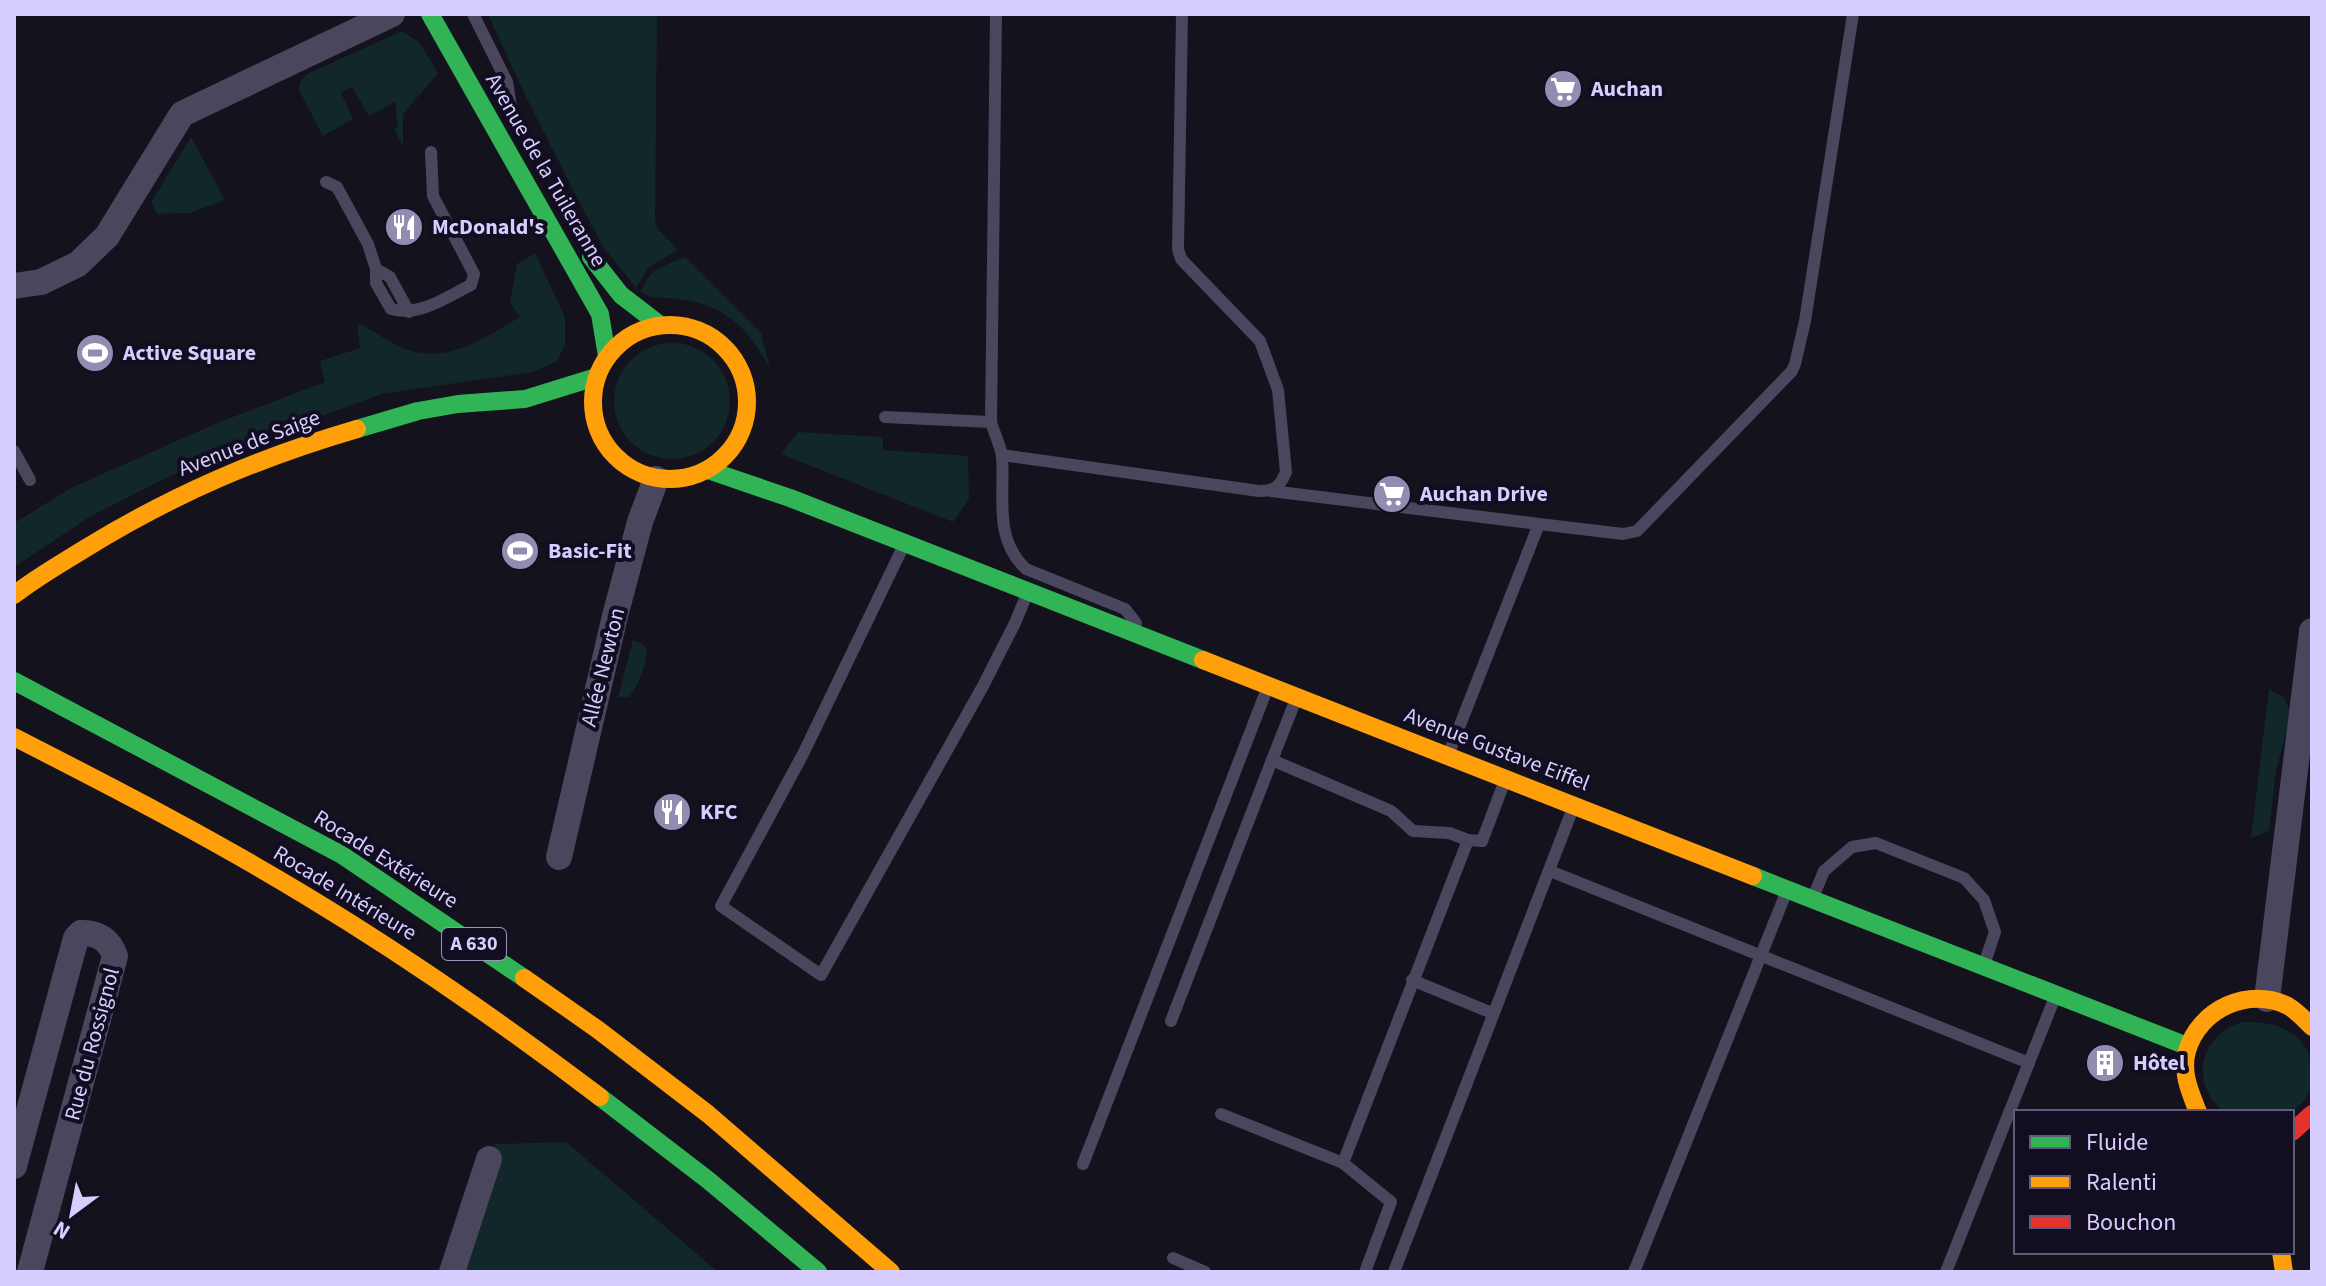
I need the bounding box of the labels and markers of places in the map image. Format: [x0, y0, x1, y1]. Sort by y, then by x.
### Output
supermarket icon: Auchan [1542, 68, 1584, 110]
place label: Auchan [1590, 73, 1663, 105]
restaurant icon: McDonald's [383, 206, 425, 248]
place label: McDonald's [432, 211, 544, 243]
sports icon: Active Square [74, 332, 116, 374]
place label: Active Square [122, 337, 256, 369]
supermarket icon: Auchan Drive [1371, 473, 1413, 515]
place label: Auchan Drive [1419, 478, 1548, 510]
sports icon: Basic-Fit [499, 530, 541, 572]
place label: Basic-Fit [548, 535, 632, 567]
restaurant icon: KFC [651, 791, 693, 833]
place label: KFC [700, 796, 738, 828]
building icon: Hôtel [2084, 1042, 2126, 1084]
place label: Hôtel [2133, 1047, 2186, 1079]

